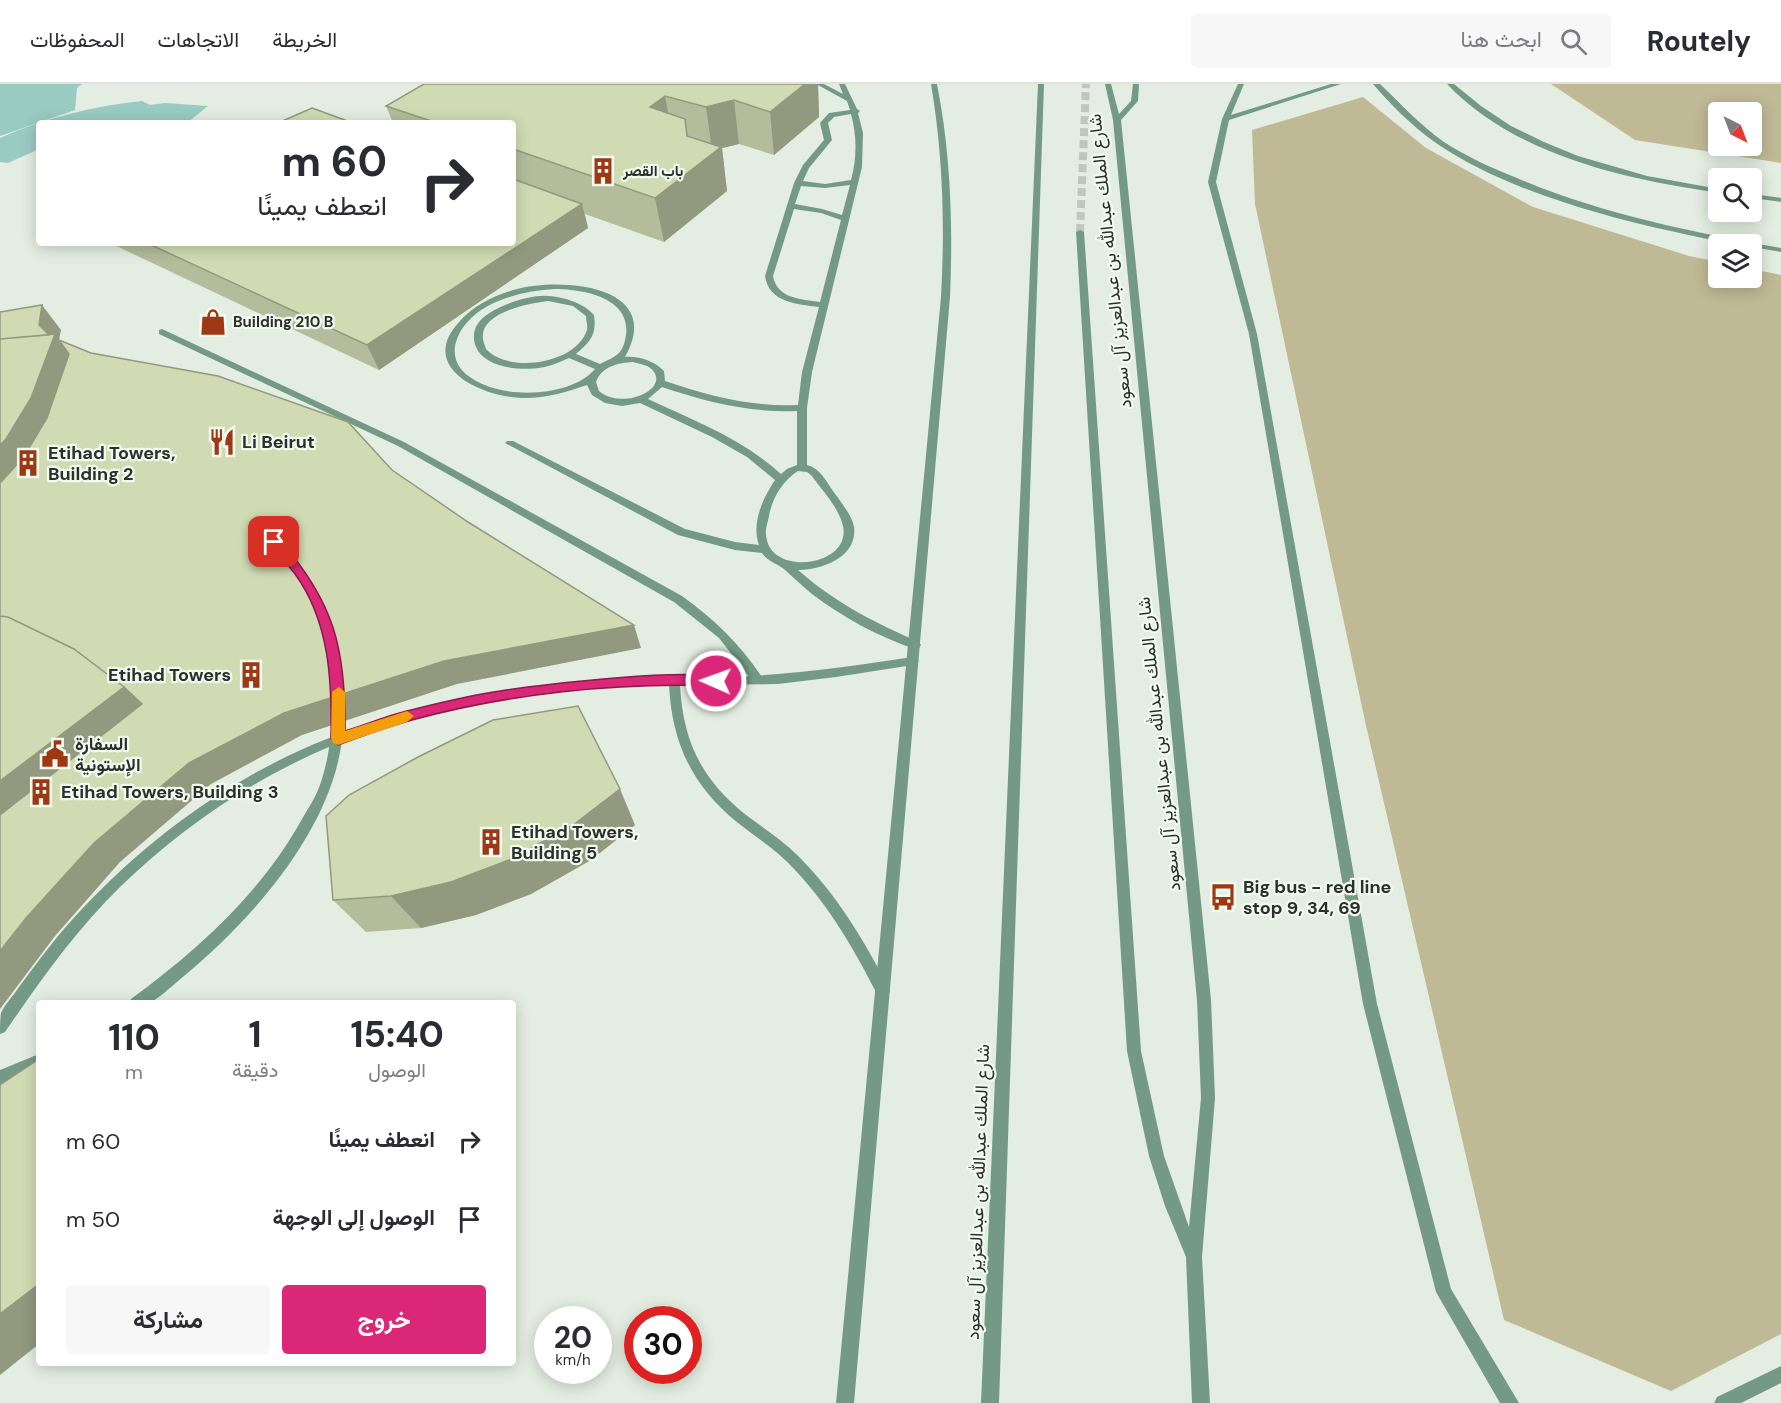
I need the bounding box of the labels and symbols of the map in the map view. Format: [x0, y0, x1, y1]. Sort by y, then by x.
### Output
north arrow [1708, 102, 1762, 156]
street label: شارع الملك عبدالله بن عبدالعزيز آل سعود [1083, 113, 1137, 409]
building icon: باب القصر [588, 156, 618, 186]
place label: باب القصر [622, 161, 683, 181]
shop icon: Building 210 B [198, 307, 228, 337]
place label: Building 210 B [233, 312, 333, 332]
restaurant icon: Li Beirut [207, 427, 237, 457]
place label: Li Beirut [242, 430, 315, 454]
place label: Etihad Towers, Building 2 [48, 441, 175, 486]
building icon: Etihad Towers, Building 2 [13, 448, 43, 478]
pin [248, 516, 299, 567]
street label: شارع الملك عبدالله بن عبدالعزيز آل سعود [1132, 596, 1186, 892]
position arrow [684, 649, 748, 713]
building icon: Etihad Towers [236, 660, 266, 690]
place label: Etihad Towers [108, 663, 231, 687]
place label: السفارة الإستونية [75, 732, 141, 777]
public building icon: السفارة الإستونية [40, 739, 70, 769]
building icon: Etihad Towers, Building 3 [26, 777, 56, 807]
place label: Etihad Towers, Building 3 [61, 780, 279, 804]
place label: Etihad Towers, Building 5 [511, 820, 638, 865]
building icon: Etihad Towers, Building 5 [476, 827, 506, 857]
place label: Big bus - red line stop 9, 34, 69 [1243, 875, 1392, 920]
bus stop icon: Big bus - red line stop 9, 34, 69 [1208, 882, 1238, 912]
street label: شارع الملك عبدالله بن عبدالعزيز آل سعود [961, 1044, 995, 1340]
speed limit sign: 30 [624, 1306, 702, 1384]

